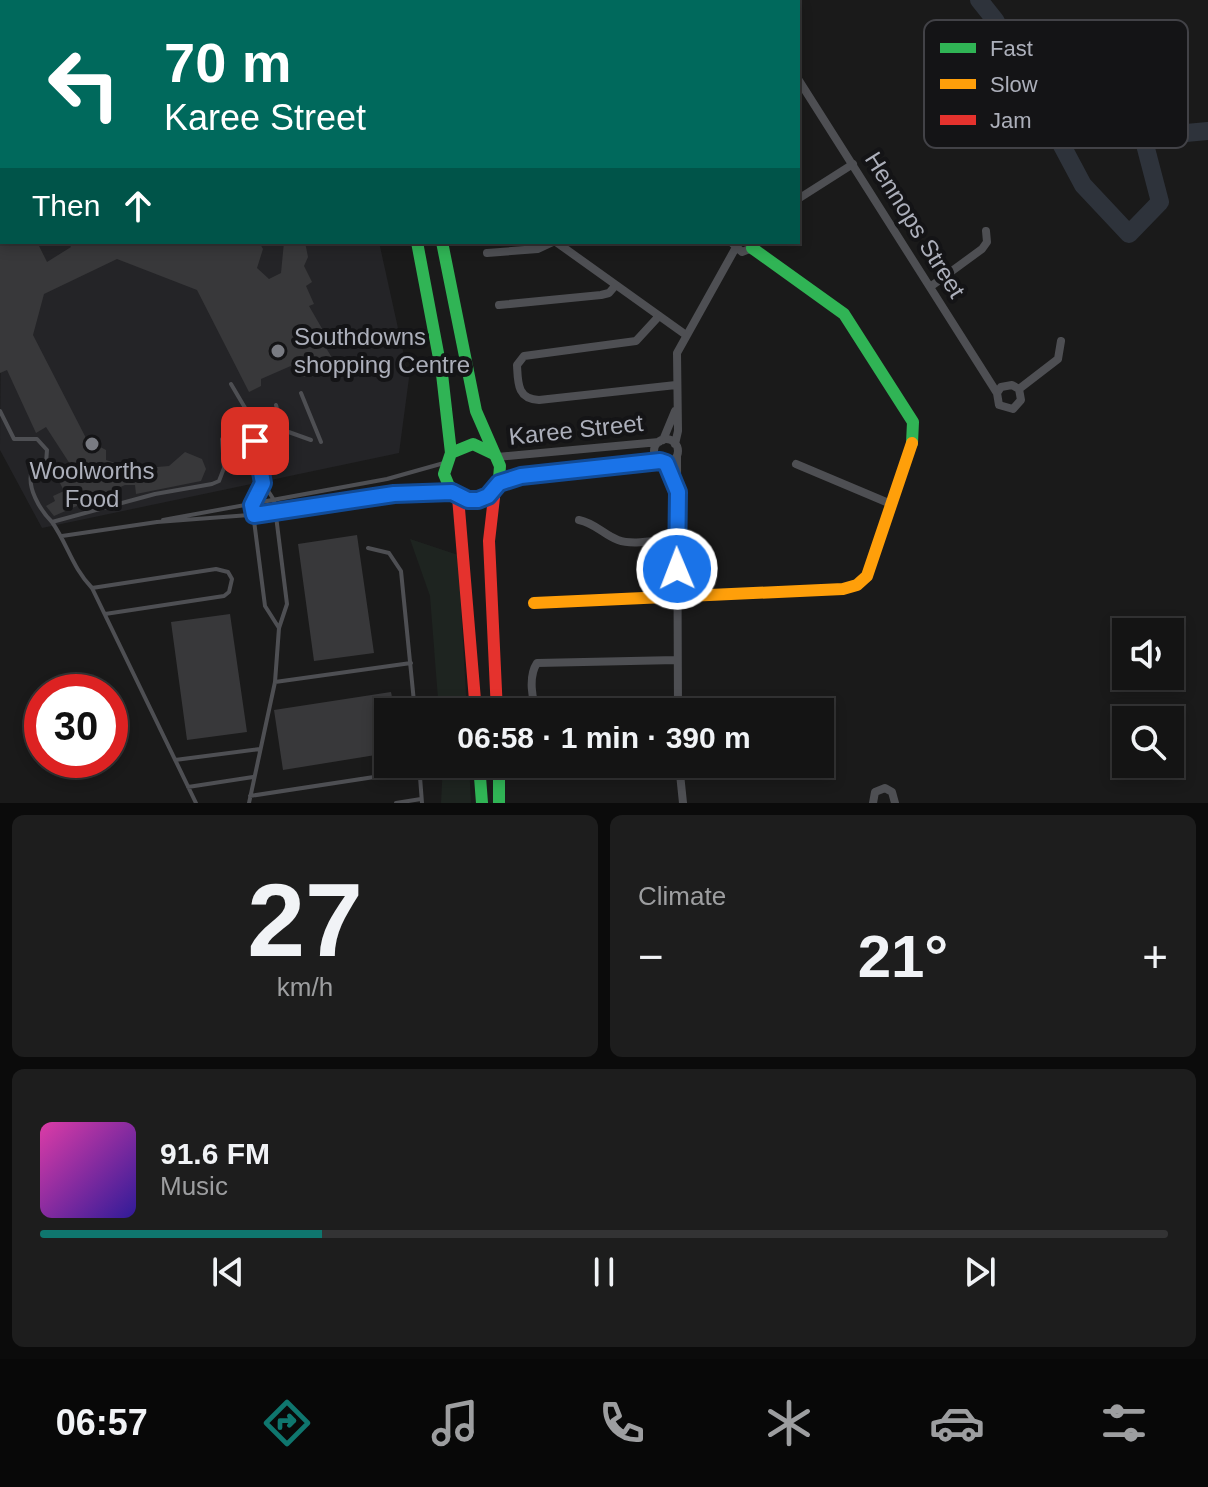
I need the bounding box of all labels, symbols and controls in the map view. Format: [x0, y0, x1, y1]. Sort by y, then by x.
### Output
legend [924, 20, 1188, 148]
text: 70 m [164, 31, 292, 94]
icon: left [32, 32, 136, 136]
text: Fast [990, 36, 1033, 61]
text: Slow [990, 72, 1038, 97]
text: Karee Street [164, 97, 366, 138]
text: Jam [990, 108, 1032, 133]
street label: Hennops Street [860, 147, 971, 303]
icon: ahead [116, 184, 160, 228]
text: Then [32, 189, 100, 222]
place label: Southdowns shopping Centre [294, 323, 470, 378]
marker: Southdowns shopping Centre [269, 342, 287, 360]
pin [221, 407, 289, 475]
street label: Karee Street [508, 409, 645, 450]
icon: arrive [233, 419, 277, 463]
marker: Woolworths Food [83, 435, 101, 453]
place label: Woolworths Food [30, 457, 154, 512]
position arrow [635, 527, 719, 611]
map controls [1112, 618, 1184, 778]
button: sound [1112, 618, 1184, 690]
speed limit sign: 30 [24, 674, 128, 778]
button: search [1112, 706, 1184, 778]
text: 06:58 · 1 min · 390 m [457, 721, 751, 754]
text: 27 [247, 862, 363, 978]
text: Climate [638, 881, 726, 911]
text: 21° [858, 923, 948, 990]
text: − [638, 932, 664, 981]
text: + [1142, 932, 1168, 981]
text: km/h [277, 972, 333, 1002]
text: 91.6 FM [160, 1137, 270, 1170]
text: Music [160, 1171, 228, 1201]
icon: previous [206, 1250, 250, 1294]
icon: pause [582, 1250, 626, 1294]
icon: next [958, 1250, 1002, 1294]
icon: directions [259, 1395, 315, 1451]
icon: music [427, 1395, 483, 1451]
icon: phone [594, 1395, 650, 1451]
icon: climate [761, 1395, 817, 1451]
icon: car [929, 1395, 985, 1451]
icon: filters [1096, 1395, 1152, 1451]
text: 06:57 [56, 1402, 148, 1443]

